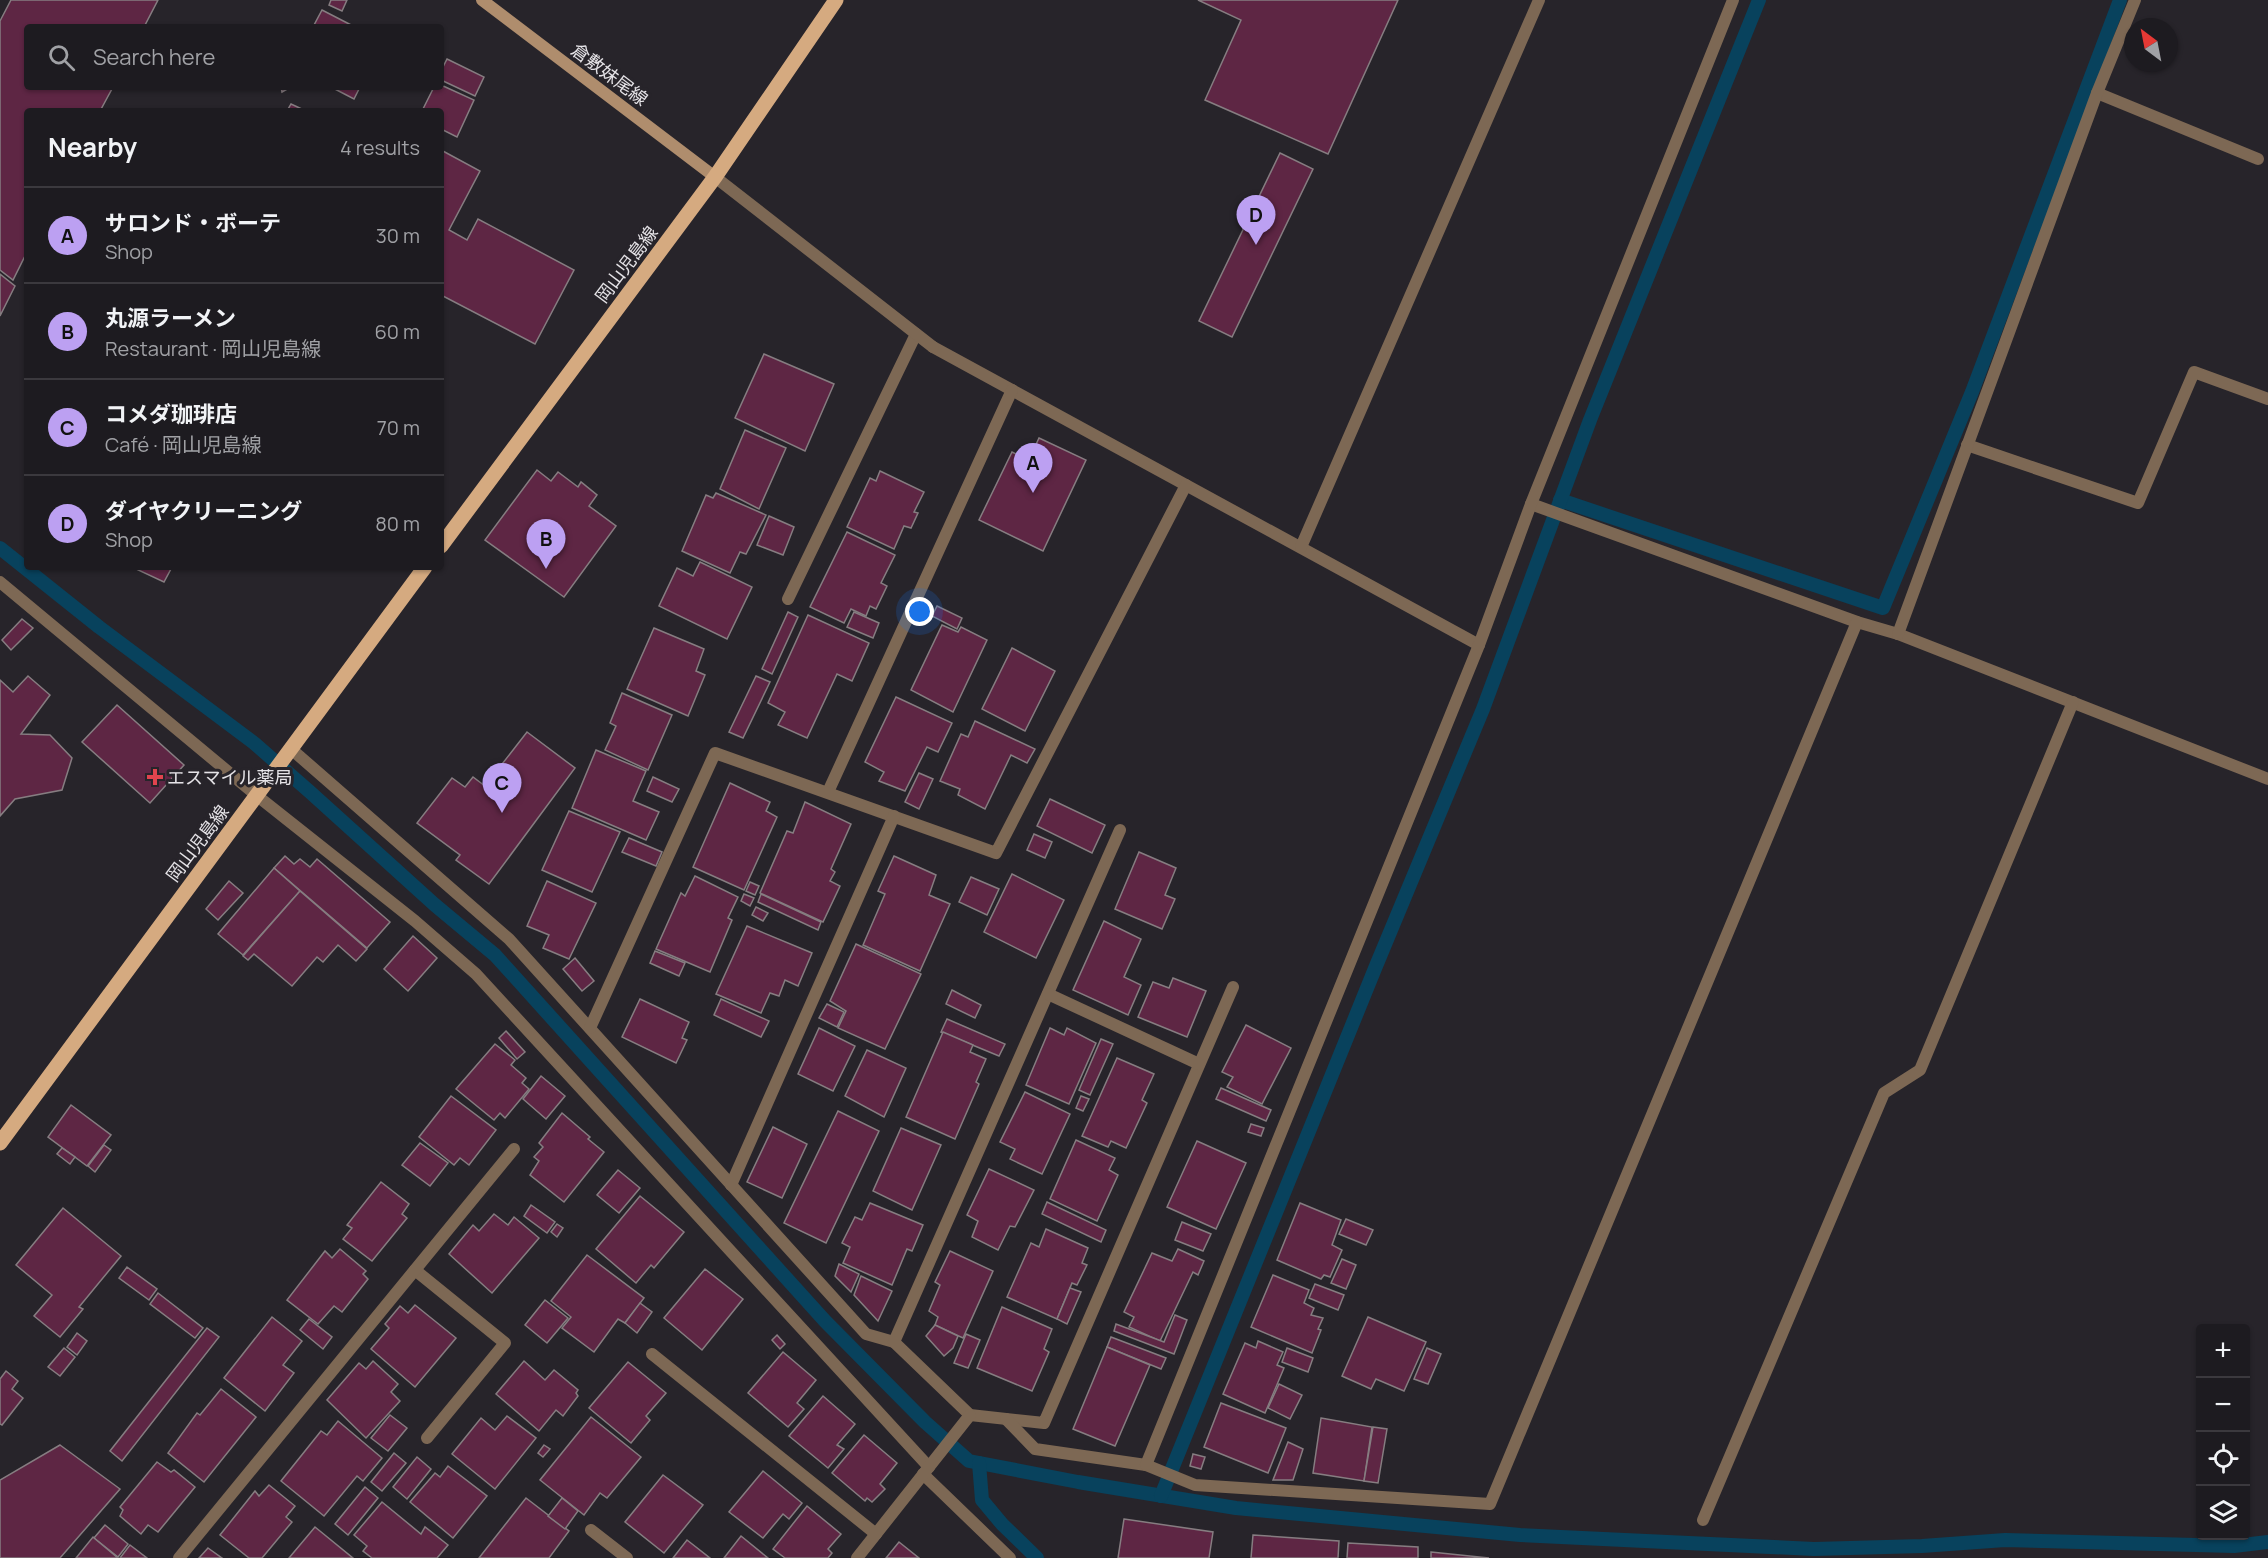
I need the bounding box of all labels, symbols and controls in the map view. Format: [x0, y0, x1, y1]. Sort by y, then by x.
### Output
north arrow [2124, 18, 2178, 72]
search box [24, 24, 444, 90]
street label: 倉敷妹尾線 [567, 37, 653, 111]
icon: search [45, 41, 78, 74]
text: Search here [93, 42, 215, 72]
text: Nearby [48, 129, 137, 165]
text: 4 results [340, 134, 420, 161]
pin: D [1236, 196, 1276, 245]
text: サロンド・ボーテ [105, 208, 281, 238]
street label: 岡山児島線 [589, 221, 663, 307]
text: A [61, 222, 74, 249]
text: 30 m [376, 222, 420, 249]
text: Shop [105, 238, 153, 265]
text: 丸源ラーメン [105, 303, 236, 333]
text: B [61, 318, 74, 345]
text: 60 m [374, 318, 420, 345]
text: Restaurant · 岡山児島線 [105, 335, 321, 362]
text: コメダ珈琲店 [105, 399, 237, 429]
text: C [60, 414, 75, 441]
text: 70 m [377, 414, 420, 441]
text: Café · 岡山児島線 [105, 431, 262, 458]
pin: A [1014, 444, 1052, 493]
text: ダイヤクリーニング [105, 496, 302, 526]
text: D [60, 510, 75, 537]
text: 80 m [375, 510, 420, 537]
pin: B [526, 520, 566, 569]
text: Shop [105, 526, 153, 553]
your location [905, 597, 934, 626]
pin: C [482, 764, 522, 813]
place label: エスマイル薬局 [167, 765, 292, 789]
marker: エスマイル薬局 [148, 770, 162, 784]
street label: 岡山児島線 [160, 800, 234, 886]
map controls [2196, 1324, 2250, 1540]
button: + [2196, 1324, 2250, 1378]
button: − [2196, 1378, 2250, 1432]
button: locate [2196, 1432, 2250, 1486]
button: layers [2196, 1486, 2250, 1540]

